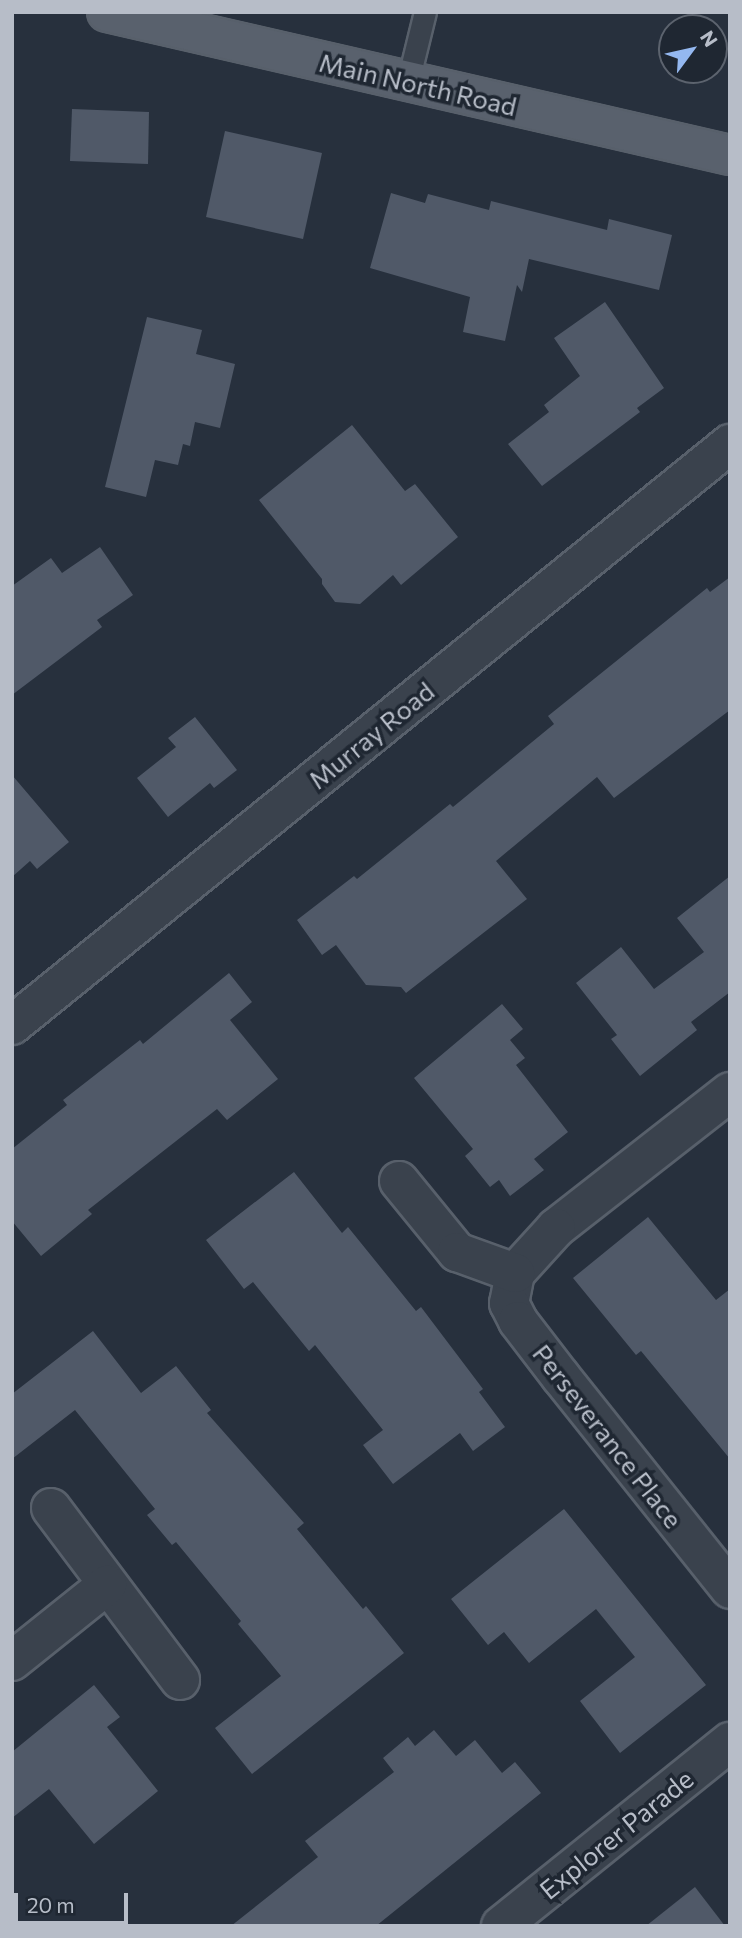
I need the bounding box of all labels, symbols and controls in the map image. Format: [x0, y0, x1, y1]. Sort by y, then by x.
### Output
north arrow [658, 14, 728, 84]
text: N [696, 26, 723, 51]
street label: Main North Road [316, 46, 520, 122]
street label: Murray Road [302, 675, 440, 795]
street label: Perseverance Place [527, 1338, 689, 1534]
street label: Explorer Parade [533, 1763, 699, 1905]
scale bar [18, 1878, 131, 1922]
text: 20 m [27, 1892, 75, 1917]

